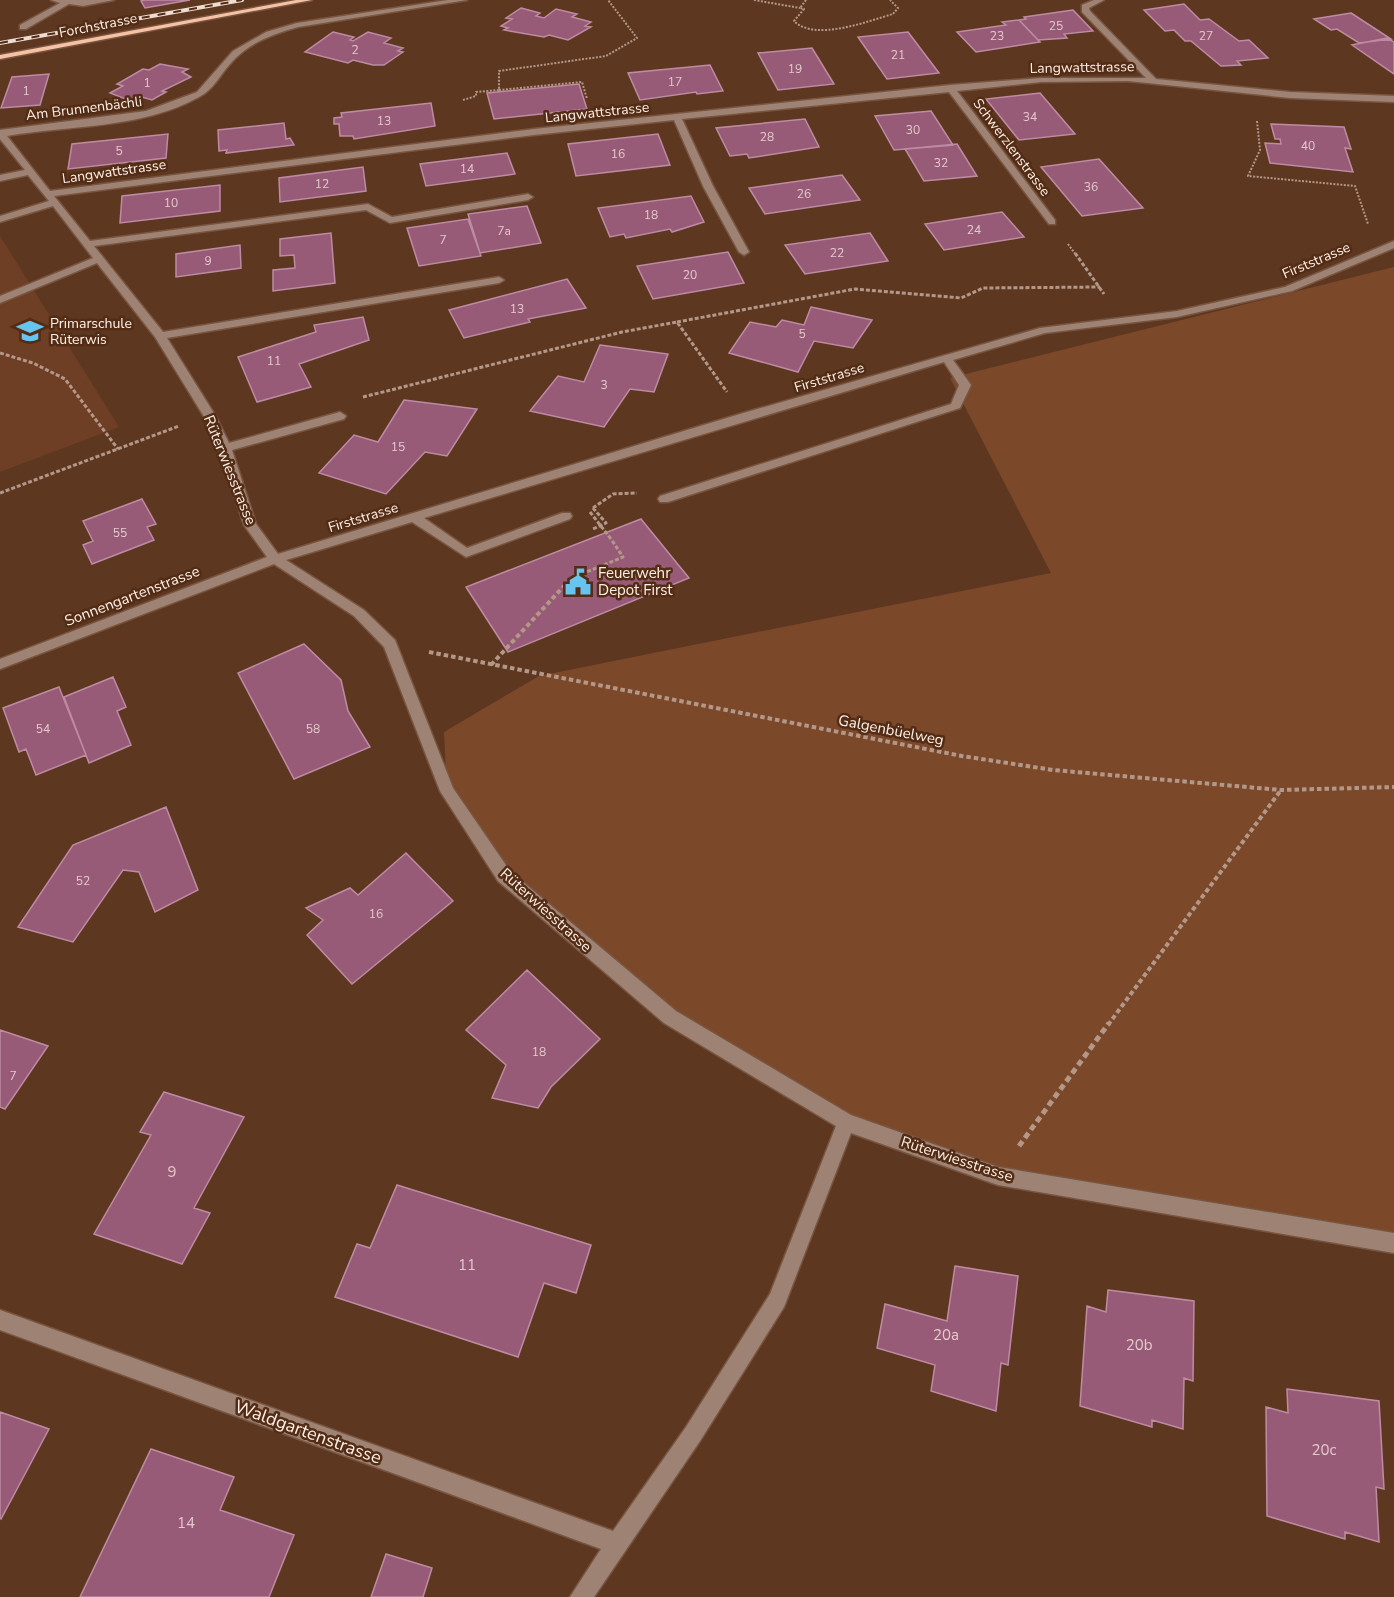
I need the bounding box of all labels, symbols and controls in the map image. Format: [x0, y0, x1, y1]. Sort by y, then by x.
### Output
street label: Forchstrasse [57, 9, 139, 42]
house number: 25 [1049, 18, 1063, 34]
house number: 23 [990, 28, 1004, 44]
house number: 27 [1199, 28, 1213, 44]
house number: 2 [351, 42, 359, 58]
house number: 21 [891, 47, 905, 63]
street label: Langwattstrasse [1029, 57, 1135, 78]
house number: 19 [788, 61, 802, 77]
house number: 17 [668, 74, 682, 90]
house number: 1 [143, 75, 151, 91]
house number: 1 [22, 83, 30, 99]
street label: Am Brunnenbächli [25, 92, 143, 125]
street label: Schwerzlenstrasse [969, 94, 1055, 200]
street label: Langwattstrasse [544, 98, 650, 127]
house number: 34 [1023, 109, 1037, 125]
house number: 13 [377, 113, 391, 129]
house number: 30 [906, 122, 920, 138]
house number: 28 [760, 129, 774, 145]
house number: 40 [1301, 138, 1315, 154]
house number: 5 [115, 143, 123, 159]
house number: 16 [611, 146, 625, 162]
street label: Langwattstrasse [61, 155, 167, 188]
house number: 32 [934, 155, 948, 171]
house number: 14 [460, 161, 474, 177]
house number: 12 [315, 176, 329, 192]
house number: 36 [1084, 179, 1098, 195]
house number: 26 [797, 186, 811, 202]
house number: 10 [164, 195, 178, 211]
house number: 18 [644, 207, 658, 223]
house number: 24 [967, 222, 981, 238]
house number: 7a [497, 223, 511, 239]
house number: 7 [439, 232, 447, 248]
street label: Firststrasse [1279, 238, 1353, 283]
house number: 22 [830, 245, 844, 261]
house number: 9 [204, 253, 212, 269]
house number: 20 [683, 267, 697, 283]
house number: 13 [510, 301, 524, 317]
place label: Primarschule Rüterwis [50, 314, 132, 349]
school or university icon: Primarschule Rüterwis [15, 316, 45, 346]
house number: 5 [798, 326, 806, 342]
house number: 11 [267, 353, 281, 369]
street label: Firststrasse [792, 358, 866, 397]
house number: 3 [600, 377, 608, 393]
street label: Rüterwiesstrasse [199, 412, 261, 528]
house number: 15 [391, 439, 405, 455]
street label: Firststrasse [326, 498, 400, 537]
house number: 55 [113, 525, 127, 541]
street label: Sonnengartenstrasse [62, 561, 203, 631]
place label: Feuerwehr Depot First [598, 563, 673, 600]
public building icon: Feuerwehr Depot First [563, 567, 593, 597]
street label: Galgenbüelweg [836, 710, 946, 750]
house number: 54 [36, 721, 50, 737]
house number: 58 [306, 721, 320, 737]
street label: Rüterwiesstrasse [496, 864, 596, 957]
house number: 52 [76, 873, 90, 889]
house number: 16 [369, 906, 383, 922]
house number: 18 [532, 1044, 546, 1060]
house number: 7 [9, 1068, 17, 1084]
street label: Rüterwiesstrasse [898, 1131, 1016, 1187]
house number: 9 [167, 1162, 177, 1182]
house number: 11 [458, 1255, 476, 1275]
house number: 20a [933, 1325, 959, 1345]
house number: 20b [1126, 1335, 1153, 1355]
street label: Waldgartenstrasse [231, 1394, 385, 1470]
house number: 20c [1312, 1440, 1337, 1460]
house number: 14 [177, 1513, 195, 1533]

